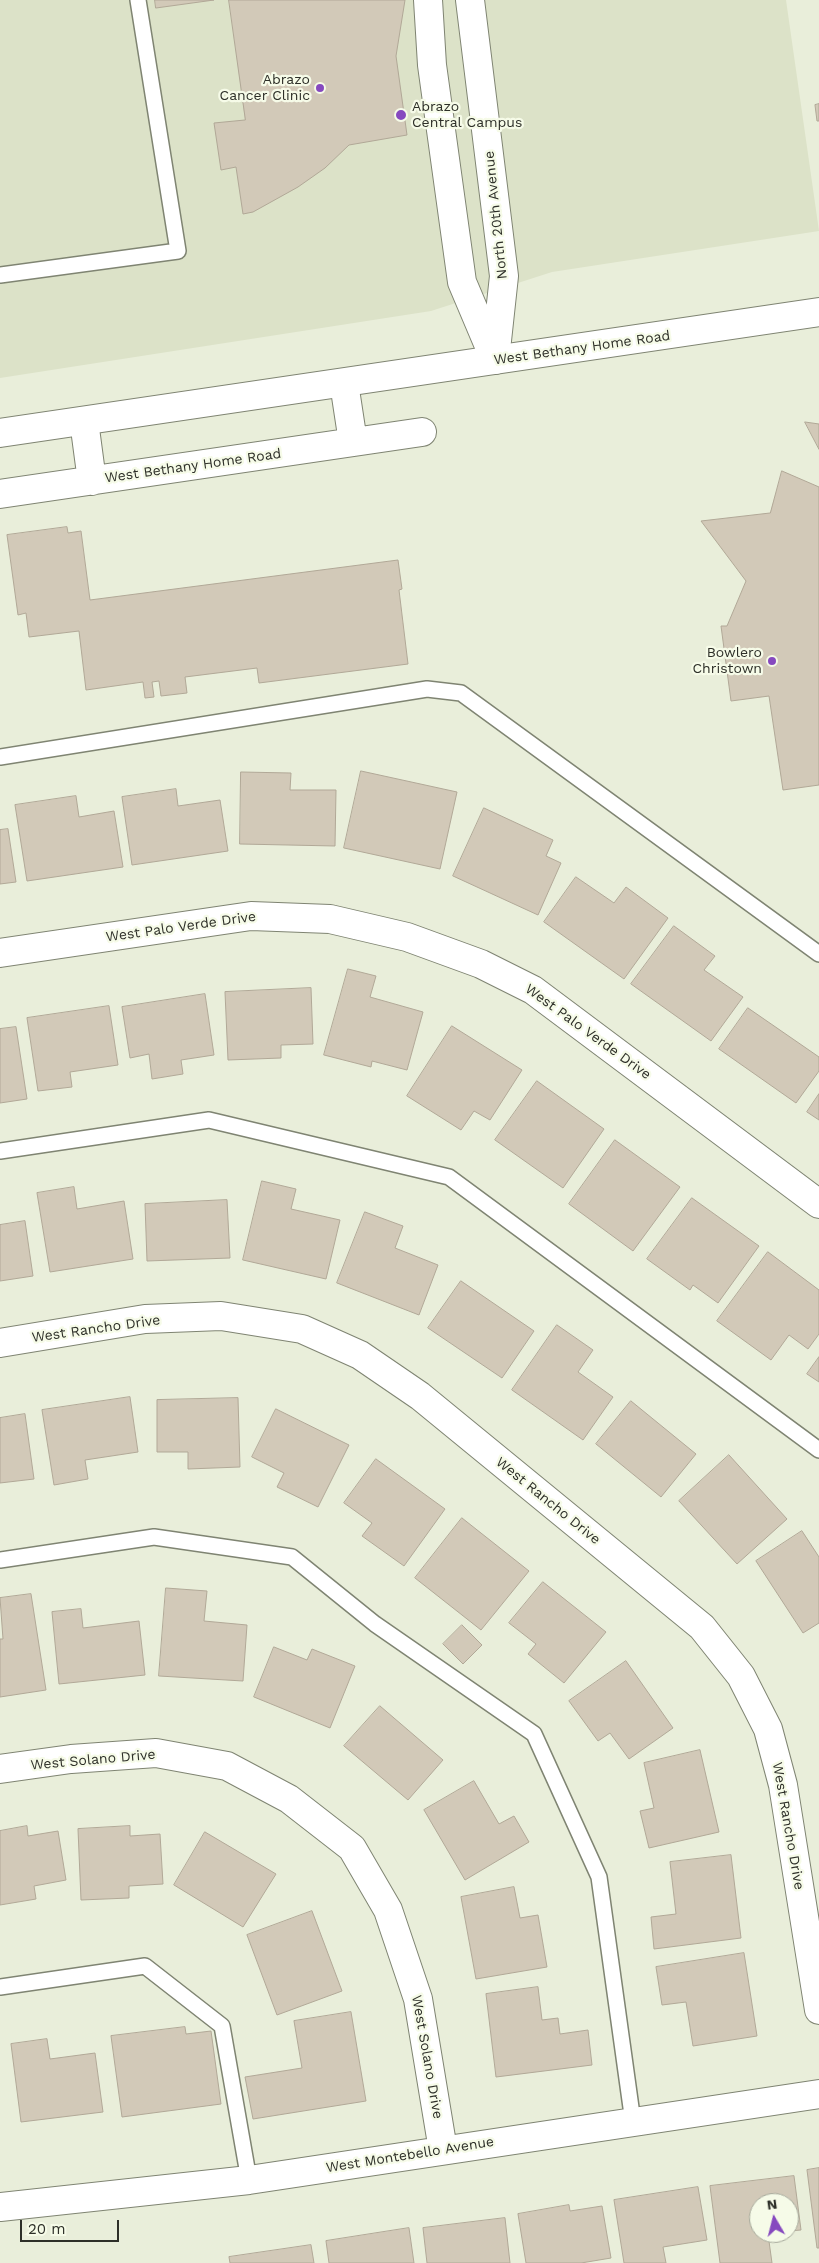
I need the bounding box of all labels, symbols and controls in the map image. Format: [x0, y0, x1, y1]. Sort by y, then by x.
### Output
place label: Abrazo Cancer Clinic [220, 72, 310, 104]
marker: Abrazo Cancer Clinic [314, 82, 326, 94]
place label: Abrazo Central Campus [412, 99, 522, 132]
marker: Abrazo Central Campus [394, 108, 408, 122]
street label: North 20th Avenue [481, 150, 511, 280]
street label: West Bethany Home Road [493, 327, 671, 369]
street label: West Bethany Home Road [104, 445, 282, 487]
place label: Bowlero Christown [693, 645, 762, 678]
marker: Bowlero Christown [766, 655, 778, 667]
street label: West Palo Verde Drive [105, 908, 257, 946]
street label: West Palo Verde Drive [522, 981, 654, 1083]
street label: West Rancho Drive [31, 1312, 161, 1346]
street label: West Rancho Drive [492, 1454, 604, 1548]
street label: West Solano Drive [30, 1746, 156, 1774]
street label: West Rancho Drive [768, 1761, 808, 1891]
street label: West Solano Drive [408, 1994, 446, 2120]
street label: West Montebello Avenue [325, 2133, 495, 2177]
north arrow [749, 2193, 799, 2243]
text: N [766, 2195, 778, 2213]
scale bar [22, 2210, 121, 2242]
text: 20 m [28, 2220, 66, 2238]

